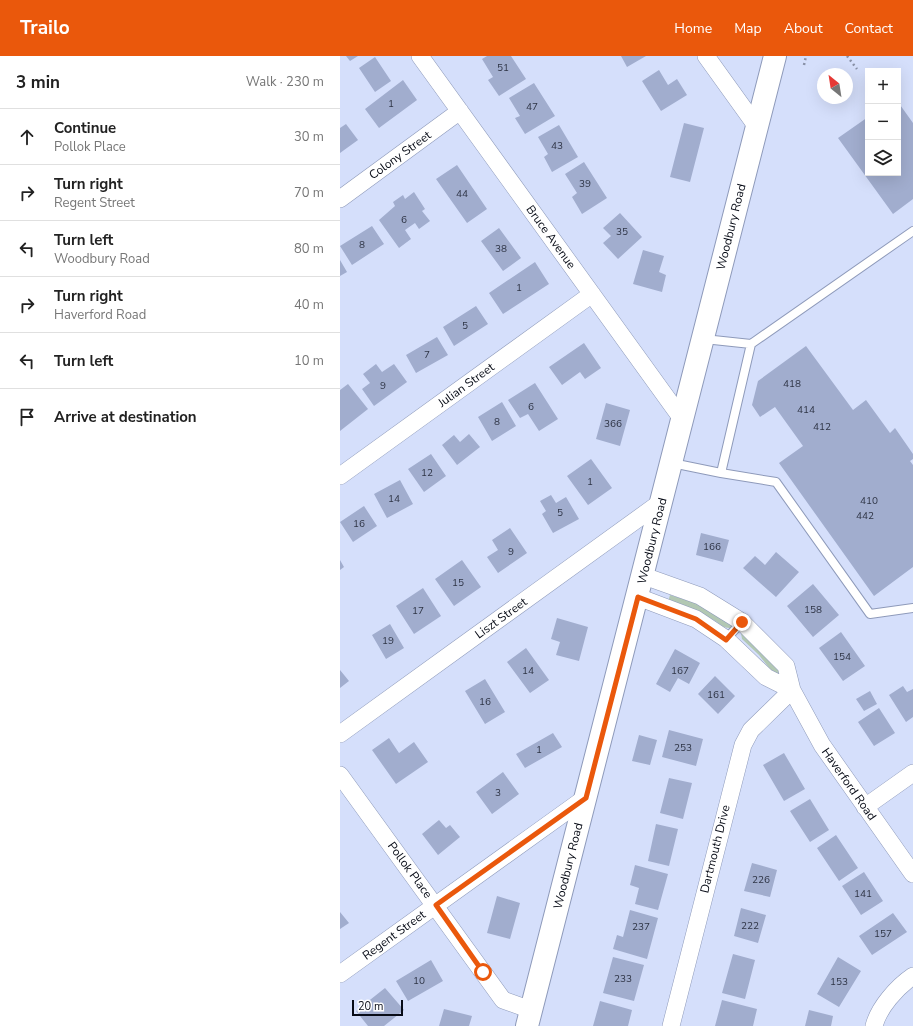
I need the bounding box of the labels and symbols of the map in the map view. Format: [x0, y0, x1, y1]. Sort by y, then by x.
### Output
house number: 51 [497, 61, 509, 75]
north arrow [817, 68, 853, 104]
house number: 1 [388, 97, 394, 111]
house number: 47 [526, 100, 538, 114]
street label: Colony Street [366, 127, 435, 183]
house number: 43 [551, 139, 563, 153]
house number: 39 [579, 177, 591, 191]
street label: Woodbury Road [713, 182, 749, 272]
house number: 44 [456, 187, 468, 201]
street label: Bruce Avenue [523, 202, 579, 272]
house number: 6 [401, 213, 407, 227]
house number: 35 [616, 225, 628, 239]
house number: 8 [359, 238, 365, 252]
house number: 38 [495, 242, 507, 256]
house number: 1 [516, 281, 522, 295]
house number: 5 [462, 319, 468, 333]
house number: 7 [424, 348, 430, 362]
street label: Julian Street [434, 359, 498, 411]
house number: 418 [783, 377, 801, 391]
house number: 9 [380, 379, 386, 393]
house number: 6 [528, 400, 534, 414]
house number: 414 [797, 403, 815, 417]
house number: 8 [494, 415, 500, 429]
house number: 366 [604, 417, 622, 431]
house number: 412 [813, 420, 831, 434]
house number: 12 [421, 466, 433, 480]
house number: 1 [587, 475, 593, 489]
house number: 14 [388, 492, 400, 506]
house number: 410 [860, 494, 878, 508]
street label: Woodbury Road [634, 496, 670, 586]
house number: 5 [557, 506, 563, 520]
house number: 442 [856, 509, 874, 523]
house number: 16 [353, 517, 365, 531]
house number: 166 [703, 540, 721, 554]
house number: 9 [508, 545, 514, 559]
house number: 15 [452, 576, 464, 590]
street label: Liszt Street [472, 593, 531, 642]
house number: 158 [804, 603, 822, 617]
house number: 17 [412, 604, 424, 618]
route end [733, 613, 751, 631]
house number: 19 [382, 634, 394, 648]
house number: 154 [833, 650, 851, 664]
house number: 14 [522, 664, 534, 678]
house number: 167 [671, 664, 689, 678]
house number: 161 [707, 688, 725, 702]
house number: 16 [479, 695, 491, 709]
house number: 253 [674, 741, 692, 755]
house number: 1 [536, 743, 542, 757]
street label: Haverford Road [818, 744, 880, 824]
house number: 3 [495, 786, 501, 800]
street label: Dartmouth Drive [696, 803, 734, 895]
street label: Woodbury Road [550, 821, 586, 911]
street label: Pollok Place [384, 839, 436, 901]
house number: 226 [752, 873, 770, 887]
house number: 141 [854, 887, 872, 901]
street label: Regent Street [359, 906, 429, 963]
house number: 222 [741, 919, 759, 933]
house number: 237 [632, 920, 650, 934]
house number: 157 [874, 927, 892, 941]
route start [474, 963, 492, 981]
house number: 233 [614, 972, 632, 986]
house number: 10 [413, 974, 425, 988]
house number: 153 [830, 975, 848, 989]
scale bar [352, 998, 403, 1017]

